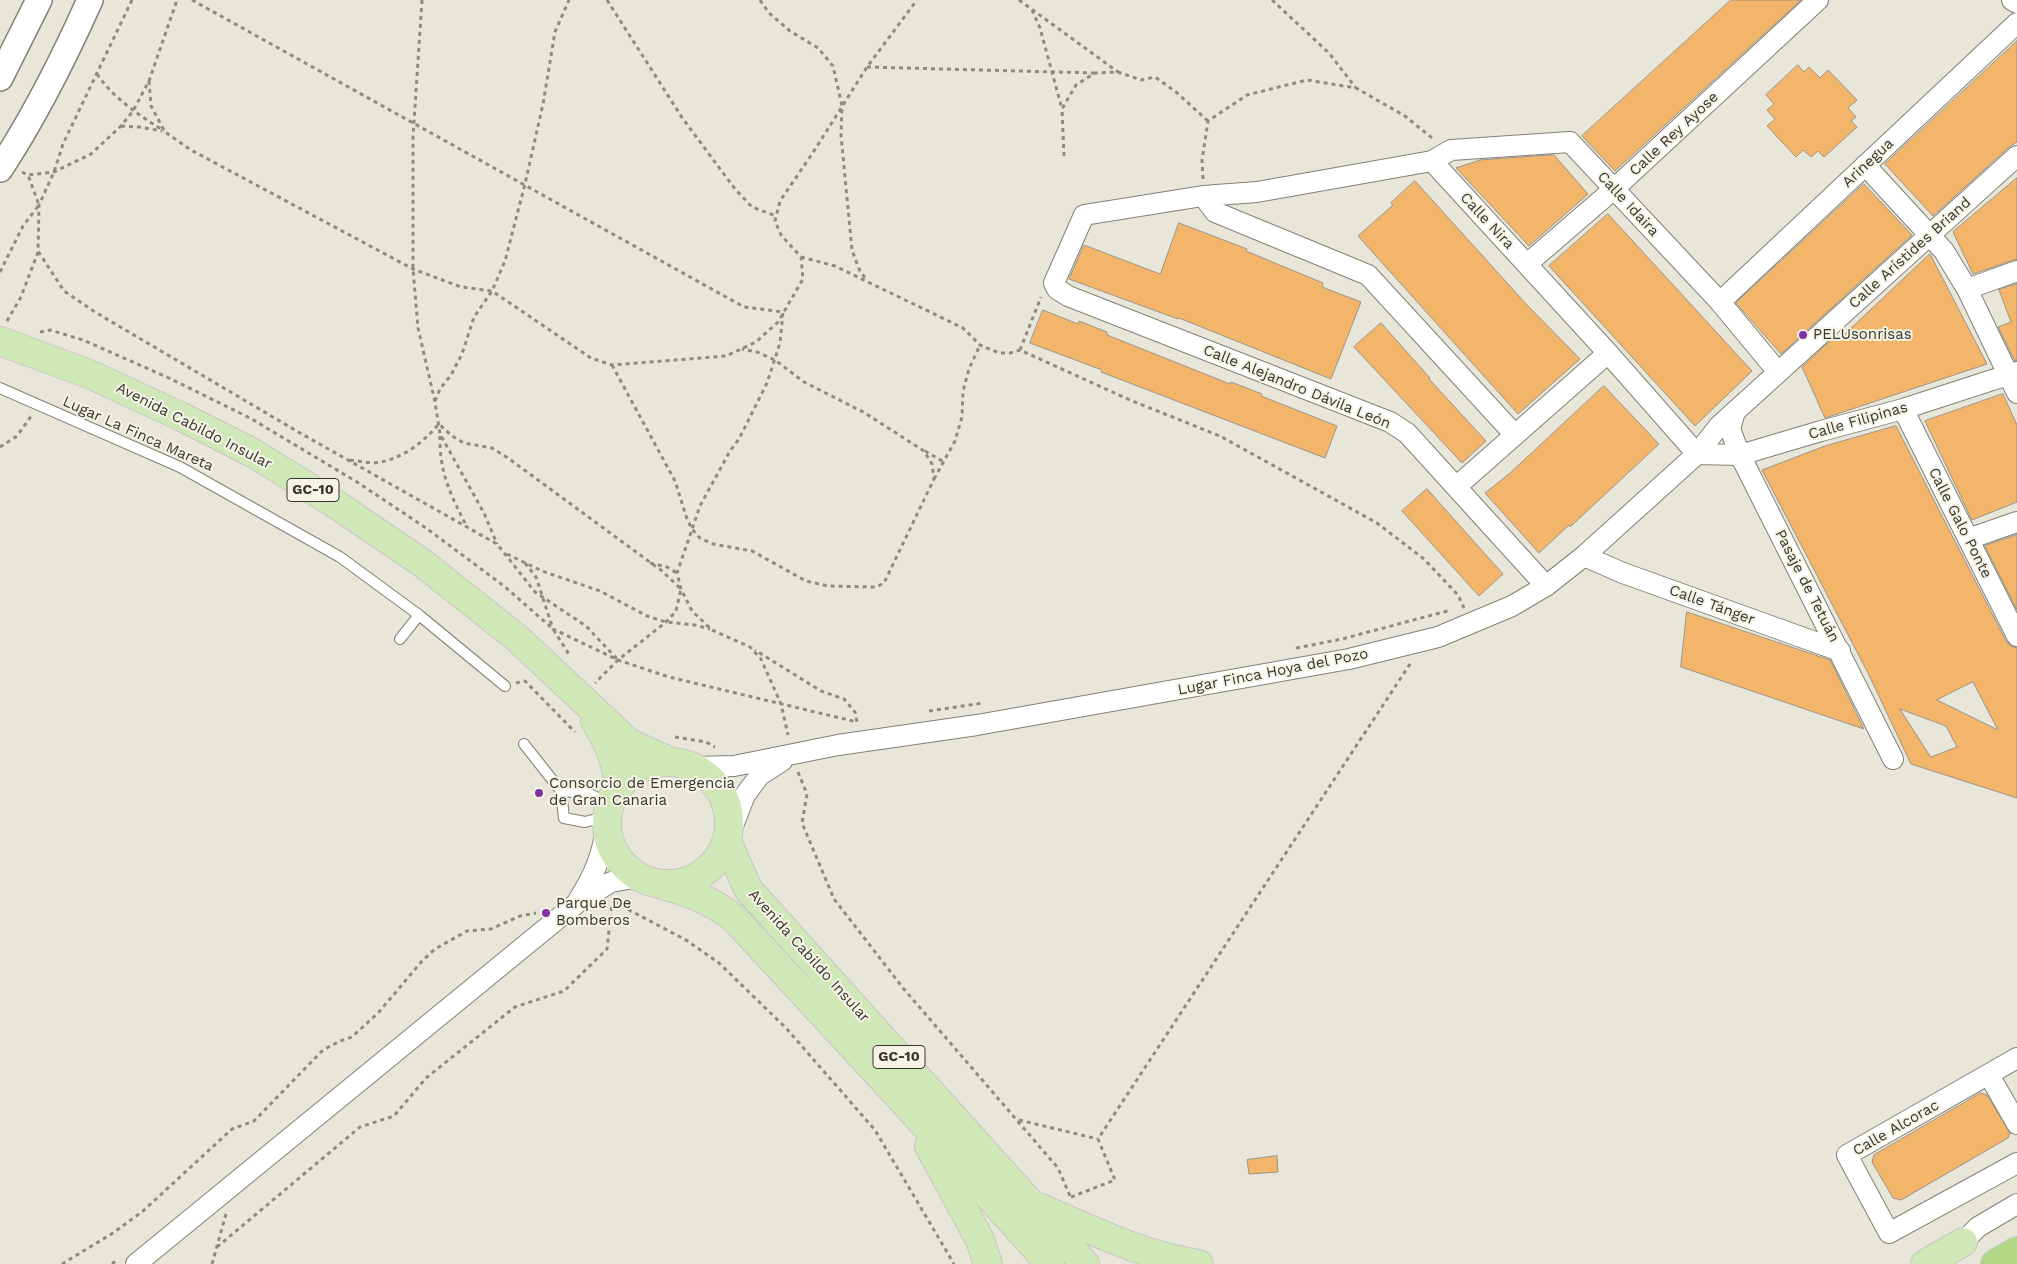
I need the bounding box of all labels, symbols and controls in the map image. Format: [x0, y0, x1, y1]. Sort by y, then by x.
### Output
street label: Calle Rey Ayose [1626, 88, 1722, 180]
street label: Arinegua [1839, 135, 1897, 191]
street label: Calle Idaira [1593, 168, 1663, 240]
street label: Calle Nira [1456, 189, 1518, 253]
street label: Calle Arístides Briand [1845, 193, 1975, 313]
place label: PELUsonrisas [1813, 326, 1912, 344]
marker: PELUsonrisas [1797, 329, 1809, 341]
street label: Calle Alejandro Dávila León [1201, 341, 1393, 433]
street label: Avenida Cabildo Insular [113, 379, 275, 473]
street label: Lugar La Finca Mareta [60, 393, 216, 475]
street label: Calle Filipinas [1806, 398, 1910, 444]
street label: Calle Galo Ponte [1924, 465, 1996, 581]
road number: GC-10 [287, 478, 339, 502]
street label: Pasaje de Tetuán [1771, 527, 1843, 645]
street label: Calle Tánger [1667, 581, 1757, 629]
street label: Lugar Finca Hoya del Pozo [1176, 645, 1370, 699]
place label: Consorcio de Emergencia de Gran Canaria [549, 775, 735, 810]
marker: Consorcio de Emergencia de Gran Canaria [533, 787, 545, 799]
street label: Avenida Cabildo Insular [745, 886, 873, 1026]
place label: Parque De Bomberos [556, 895, 631, 930]
marker: Parque De Bomberos [540, 907, 552, 919]
road number: GC-10 [873, 1046, 925, 1068]
street label: Calle Alcorac [1850, 1096, 1942, 1160]

